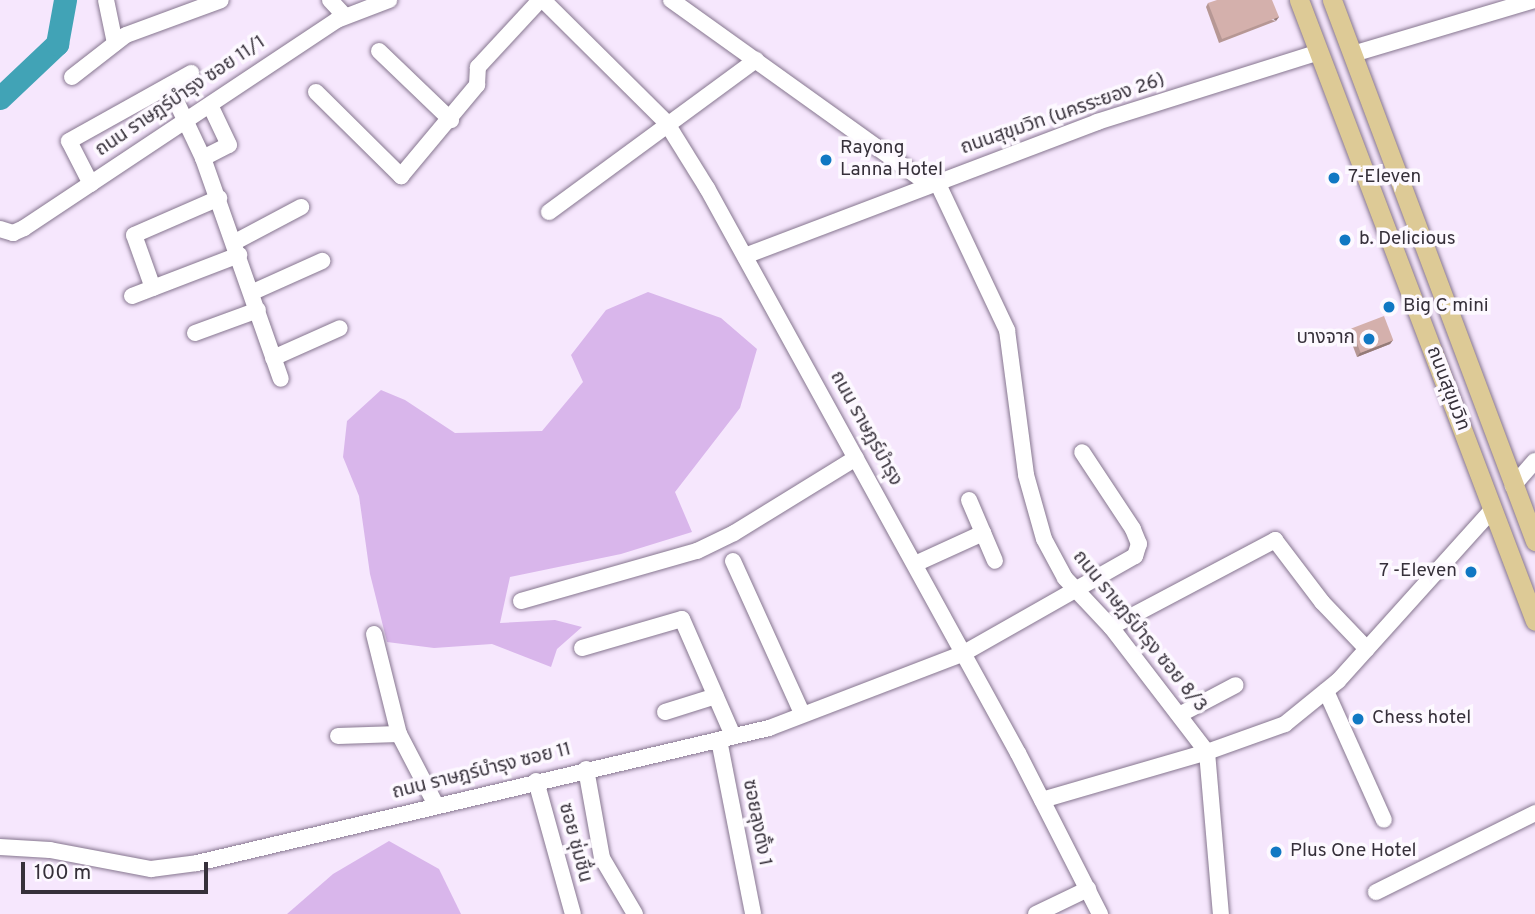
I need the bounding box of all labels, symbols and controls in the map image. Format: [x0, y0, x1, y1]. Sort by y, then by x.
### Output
street label: ถนน ราษฎร์บำรุง ซอย 11/1 [92, 32, 270, 162]
street label: ถนนสุขุมวิท (นครระยอง 26) [958, 69, 1168, 161]
place label: Rayong Lanna Hotel [840, 138, 943, 182]
marker: Rayong Lanna Hotel [818, 152, 834, 168]
place label: 7-Eleven [1348, 167, 1421, 189]
marker: 7-Eleven [1326, 170, 1342, 186]
place label: b. Delicious [1359, 229, 1456, 251]
marker: b. Delicious [1337, 232, 1353, 248]
place label: Big C mini [1403, 296, 1489, 318]
marker: Big C mini [1381, 299, 1397, 315]
place label: บางจาก [1296, 328, 1355, 350]
marker: บางจาก [1361, 331, 1377, 347]
street label: ถนนสุขุมวิท [1420, 344, 1474, 434]
street label: ถนน ราษฎร์บำรุง [824, 368, 906, 490]
street label: ถนน ราษฎร์บำรุง ซอย 8/3 [1067, 547, 1211, 717]
place label: 7 -Eleven [1378, 561, 1457, 583]
marker: 7 -Eleven [1463, 564, 1479, 580]
place label: Chess hotel [1372, 708, 1471, 730]
marker: Chess hotel [1350, 711, 1366, 727]
street label: ถนน ราษฎร์บำรุง ซอย 11 [390, 739, 574, 805]
street label: ซอยลุงตั้ง 1 [736, 778, 776, 868]
street label: ซอย ชุ่มชื่น [552, 801, 596, 885]
place label: Plus One Hotel [1290, 841, 1417, 863]
marker: Plus One Hotel [1268, 844, 1284, 860]
scale bar [24, 848, 212, 892]
text: 100 m [34, 860, 91, 887]

